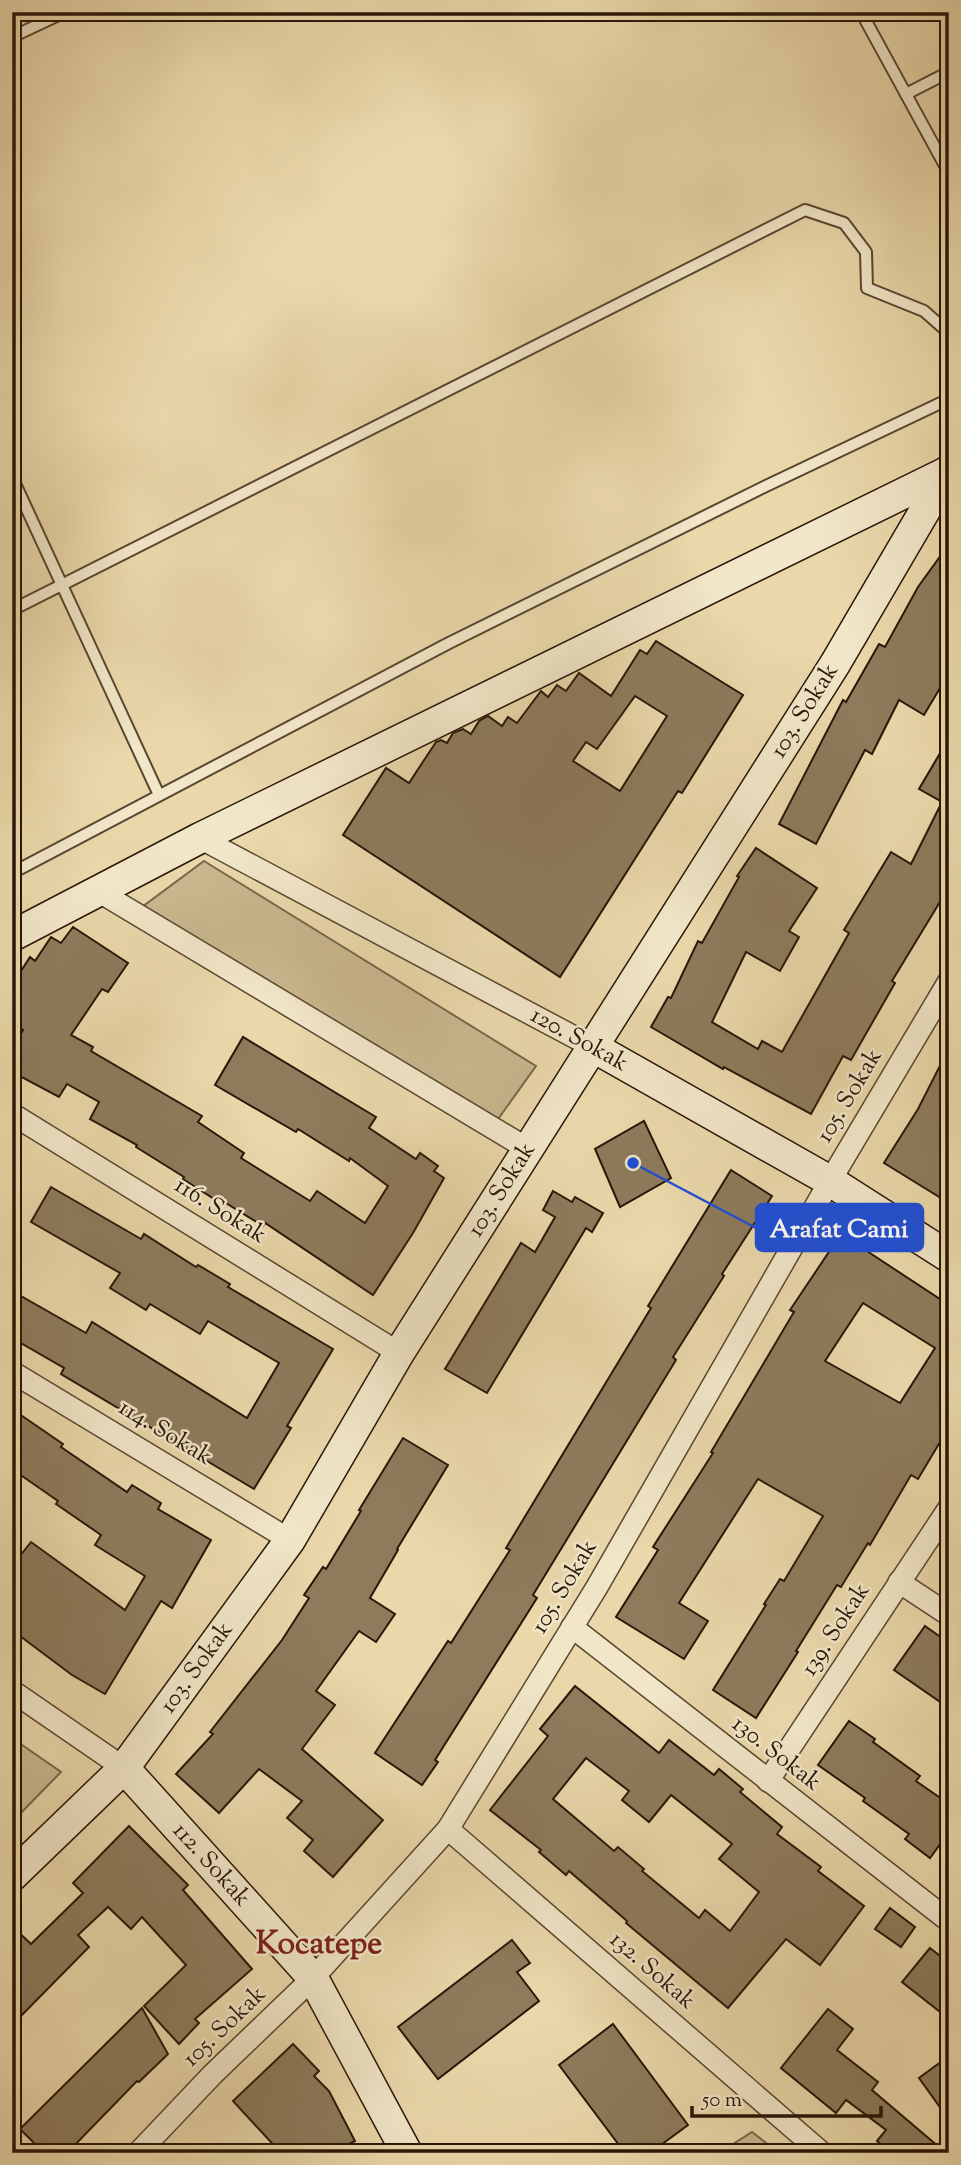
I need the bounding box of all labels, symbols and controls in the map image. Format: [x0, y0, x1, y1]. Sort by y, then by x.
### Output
street label: 103. Sokak [762, 657, 848, 765]
street label: 120. Sokak [524, 999, 634, 1081]
street label: 105. Sokak [809, 1042, 891, 1150]
street label: 103. Sokak [459, 1136, 545, 1244]
street label: 116. Sokak [167, 1169, 273, 1253]
callout: Arafat Cami [756, 1204, 923, 1251]
text: Arafat Cami [770, 1212, 909, 1249]
street label: 114. Sokak [112, 1392, 218, 1474]
street label: 105. Sokak [524, 1533, 606, 1641]
street label: 139. Sokak [793, 1577, 879, 1683]
street label: 103. Sokak [152, 1615, 242, 1721]
street label: 130. Sokak [724, 1708, 828, 1800]
street label: 112. Sokak [164, 1815, 258, 1915]
district label: Kocatepe [256, 1922, 382, 1968]
street label: 132. Sokak [601, 1924, 703, 2018]
street label: 105. Sokak [176, 1978, 274, 2076]
scale bar [692, 2074, 880, 2118]
text: 50 m [701, 2086, 742, 2116]

